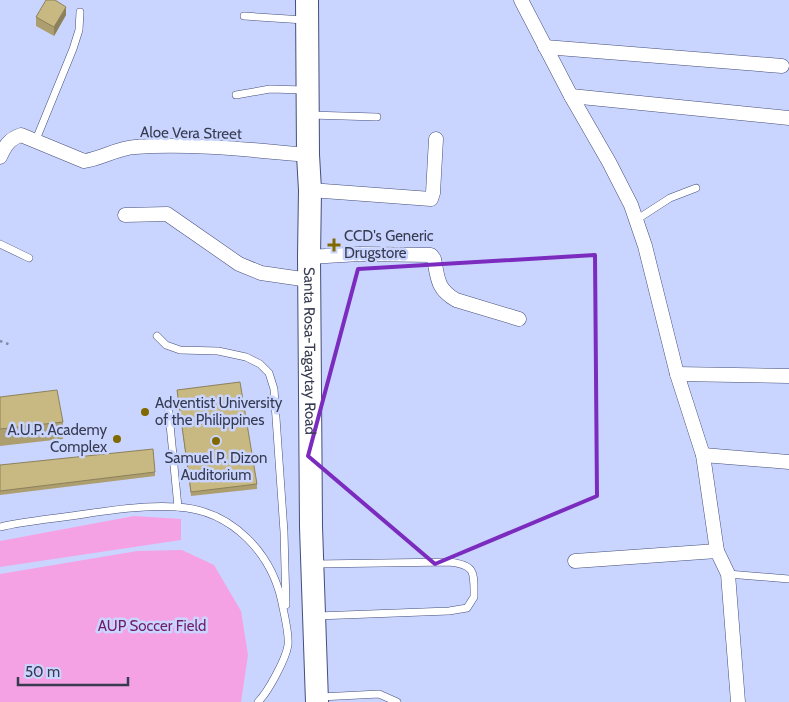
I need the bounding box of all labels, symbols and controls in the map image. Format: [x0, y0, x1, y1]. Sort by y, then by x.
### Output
street label: Aloe Vera Street [140, 123, 242, 143]
place label: CCD's Generic Drugstore [344, 227, 434, 262]
marker: CCD's Generic Drugstore [328, 239, 340, 251]
street label: Santa Rosa-Tagaytay Road [300, 267, 319, 435]
place label: Adventist University of the Philippines [155, 394, 283, 429]
marker: Adventist University of the Philippines [139, 406, 151, 418]
place label: A.U.P. Academy Complex [8, 421, 107, 456]
marker: A.U.P. Academy Complex [111, 433, 123, 445]
marker: Samuel P. Dizon Auditorium [210, 435, 222, 447]
place label: Samuel P. Dizon Auditorium [165, 449, 267, 484]
park label: AUP Soccer Field [98, 617, 206, 635]
scale bar [18, 654, 128, 686]
text: 50 m [25, 663, 60, 681]

